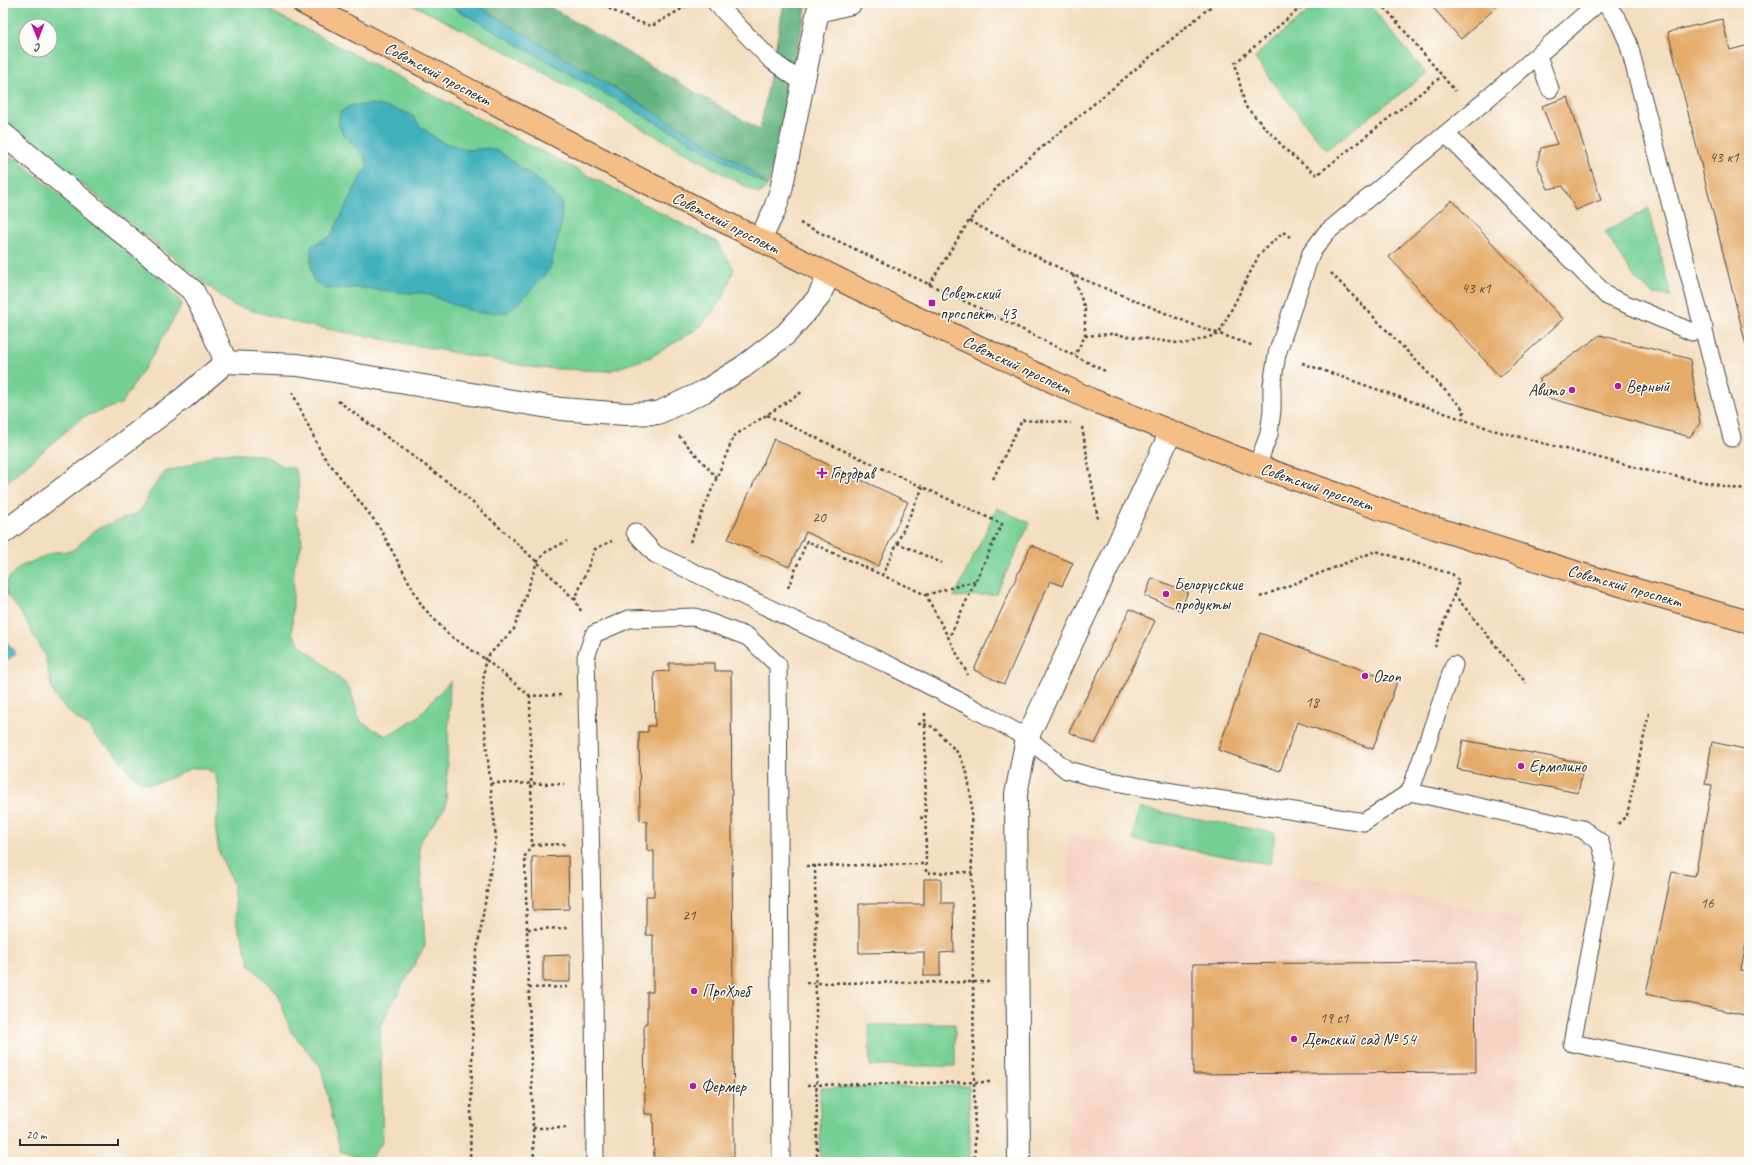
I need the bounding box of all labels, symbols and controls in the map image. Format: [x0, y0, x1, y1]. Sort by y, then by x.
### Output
north arrow [18, 18, 58, 58]
street label: Советский проспект [381, 37, 495, 111]
text: С [34, 41, 41, 55]
house number: 43 к1 [1709, 148, 1740, 167]
street label: Советский проспект [669, 187, 784, 259]
house number: 43 к1 [1461, 279, 1492, 298]
place label: Советский проспект, 43 [940, 283, 1017, 324]
marker: Советский проспект, 43 [927, 298, 937, 308]
street label: Советский проспект [959, 331, 1075, 400]
place label: Верный [1626, 376, 1670, 397]
place label: Авито [1528, 380, 1566, 401]
marker: Верный [1613, 381, 1623, 391]
marker: Авито [1567, 385, 1577, 395]
street label: Советский проспект [1258, 458, 1377, 516]
place label: Горздрав [830, 463, 877, 485]
marker: Горздрав [817, 468, 827, 478]
house number: 20 [812, 508, 827, 527]
street label: Советский проспект [1565, 560, 1685, 612]
place label: Белорусские продукты [1174, 574, 1244, 615]
marker: Белорусские продукты [1161, 589, 1171, 599]
place label: Ozon [1373, 666, 1401, 687]
marker: Ozon [1360, 671, 1370, 681]
house number: 18 [1305, 693, 1320, 712]
place label: Ермолино [1529, 756, 1587, 777]
marker: Ермолино [1516, 761, 1526, 771]
house number: 16 [1700, 894, 1715, 913]
house number: 21 [682, 906, 697, 925]
place label: ПроХлеб [702, 981, 753, 1002]
marker: ПроХлеб [689, 986, 699, 996]
house number: 19 с1 [1319, 1009, 1350, 1028]
place label: Детский сад № 54 [1302, 1029, 1418, 1050]
marker: Детский сад № 54 [1289, 1034, 1299, 1044]
place label: Фермер [701, 1076, 747, 1097]
marker: Фермер [688, 1081, 698, 1091]
scale bar [20, 1121, 118, 1147]
text: 20 m [26, 1127, 48, 1143]

